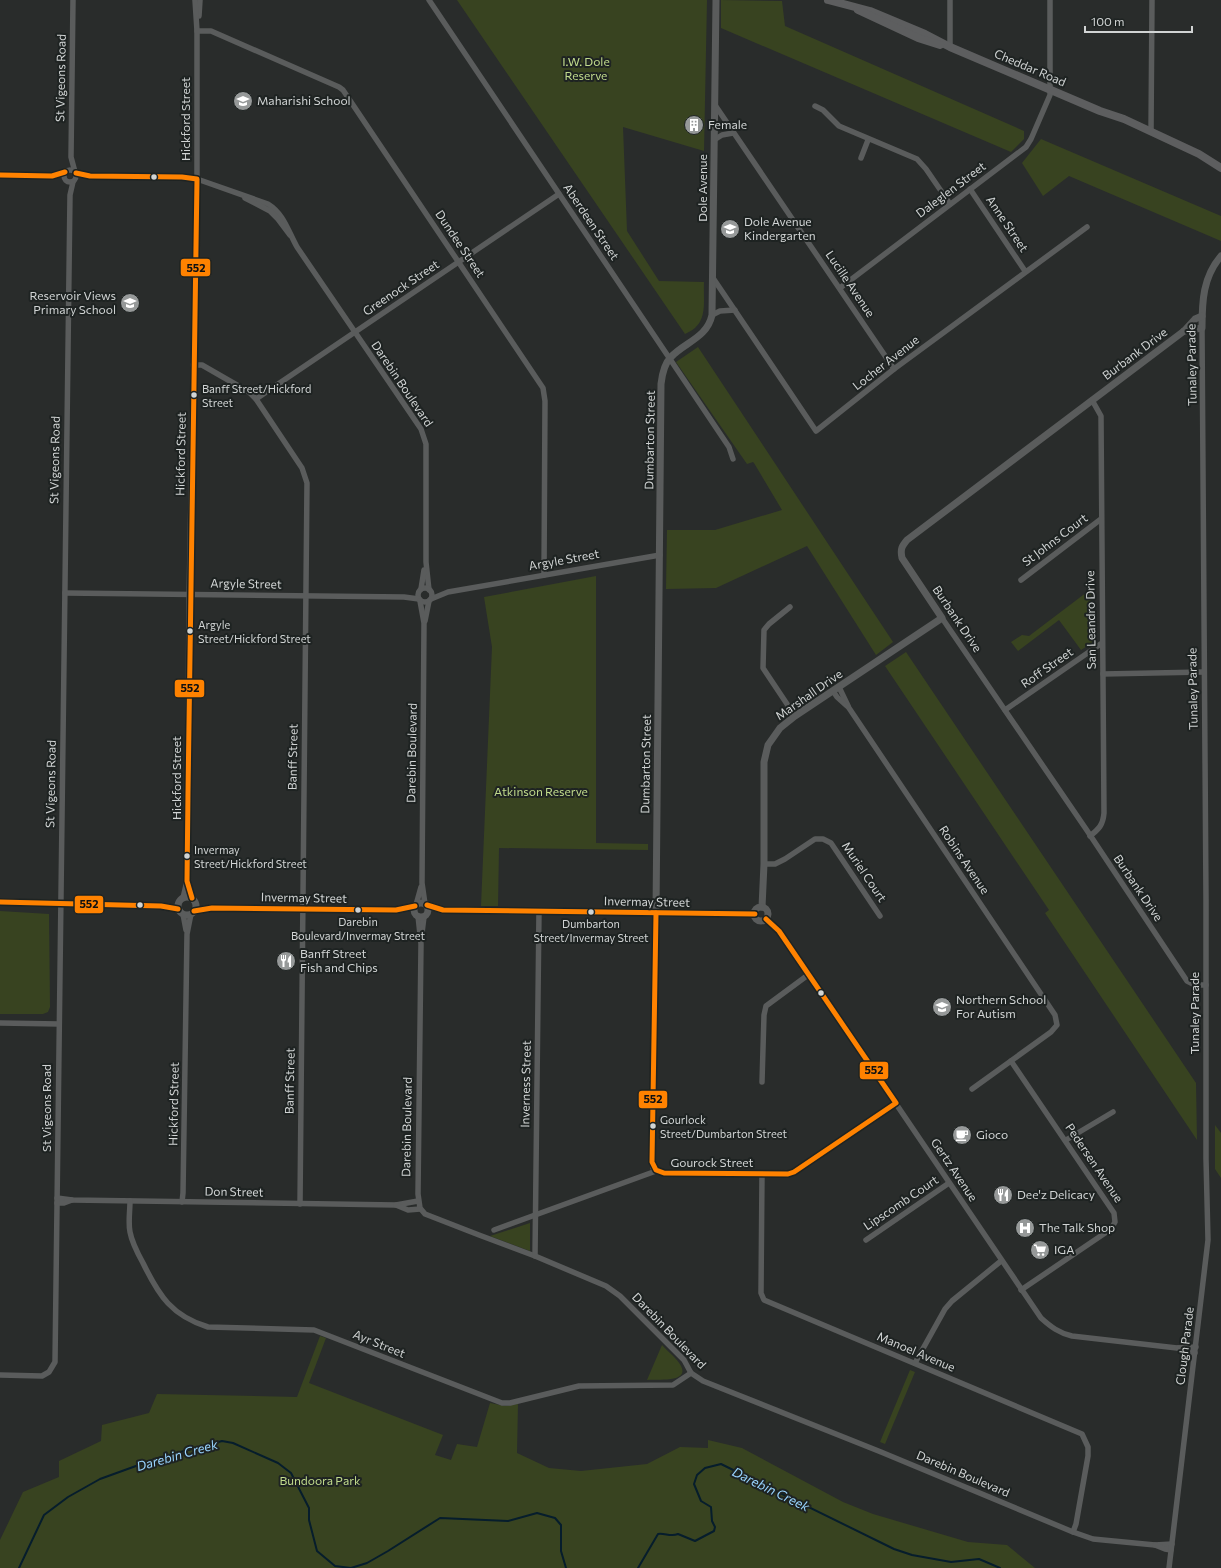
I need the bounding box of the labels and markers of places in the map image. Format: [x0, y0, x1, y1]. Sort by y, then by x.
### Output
school or university icon: Maharishi School [232, 90, 254, 112]
place label: Maharishi School [257, 93, 351, 107]
building icon: Female [683, 114, 705, 136]
place label: Female [708, 117, 747, 131]
unlabelled marker [149, 172, 159, 182]
place label: Dole Avenue Kindergarten [744, 214, 816, 242]
school or university icon: Dole Avenue Kindergarten [719, 218, 741, 240]
place label: Reservoir Views Primary School [30, 288, 116, 316]
school or university icon: Reservoir Views Primary School [119, 292, 141, 314]
place label: Banff Street/Hickford Street [202, 382, 311, 409]
marker: Banff Street/Hickford Street [189, 390, 199, 400]
place label: Argyle Street/Hickford Street [198, 618, 311, 645]
marker: Argyle Street/Hickford Street [185, 626, 195, 636]
place label: Invermay Street/Hickford Street [194, 843, 307, 870]
marker: Invermay Street/Hickford Street [182, 851, 192, 861]
unlabelled marker [135, 900, 145, 910]
marker: Darebin Boulevard/Invermay Street [353, 905, 363, 915]
marker: Dumbarton Street/Invermay Street [586, 907, 596, 917]
place label: Darebin Boulevard/Invermay Street [291, 915, 426, 942]
place label: Dumbarton Street/Invermay Street [533, 917, 649, 944]
place label: Banff Street Fish and Chips [300, 946, 378, 974]
restaurant icon: Banff Street Fish and Chips [275, 950, 297, 972]
unlabelled marker [816, 988, 826, 998]
place label: Northern School For Autism [956, 992, 1046, 1020]
school or university icon: Northern School For Autism [931, 996, 953, 1018]
place label: Gourlock Street/Dumbarton Street [660, 1113, 787, 1140]
marker: Gourlock Street/Dumbarton Street [648, 1121, 658, 1131]
cafe icon: Gioco [951, 1124, 973, 1146]
place label: Gioco [976, 1127, 1008, 1141]
restaurant icon: Dee'z Delicacy [992, 1184, 1014, 1206]
place label: Dee'z Delicacy [1017, 1187, 1095, 1201]
hospital icon: The Talk Shop [1014, 1217, 1036, 1239]
place label: The Talk Shop [1039, 1220, 1115, 1234]
supermarket icon: IGA [1029, 1239, 1051, 1261]
place label: IGA [1054, 1242, 1074, 1256]

